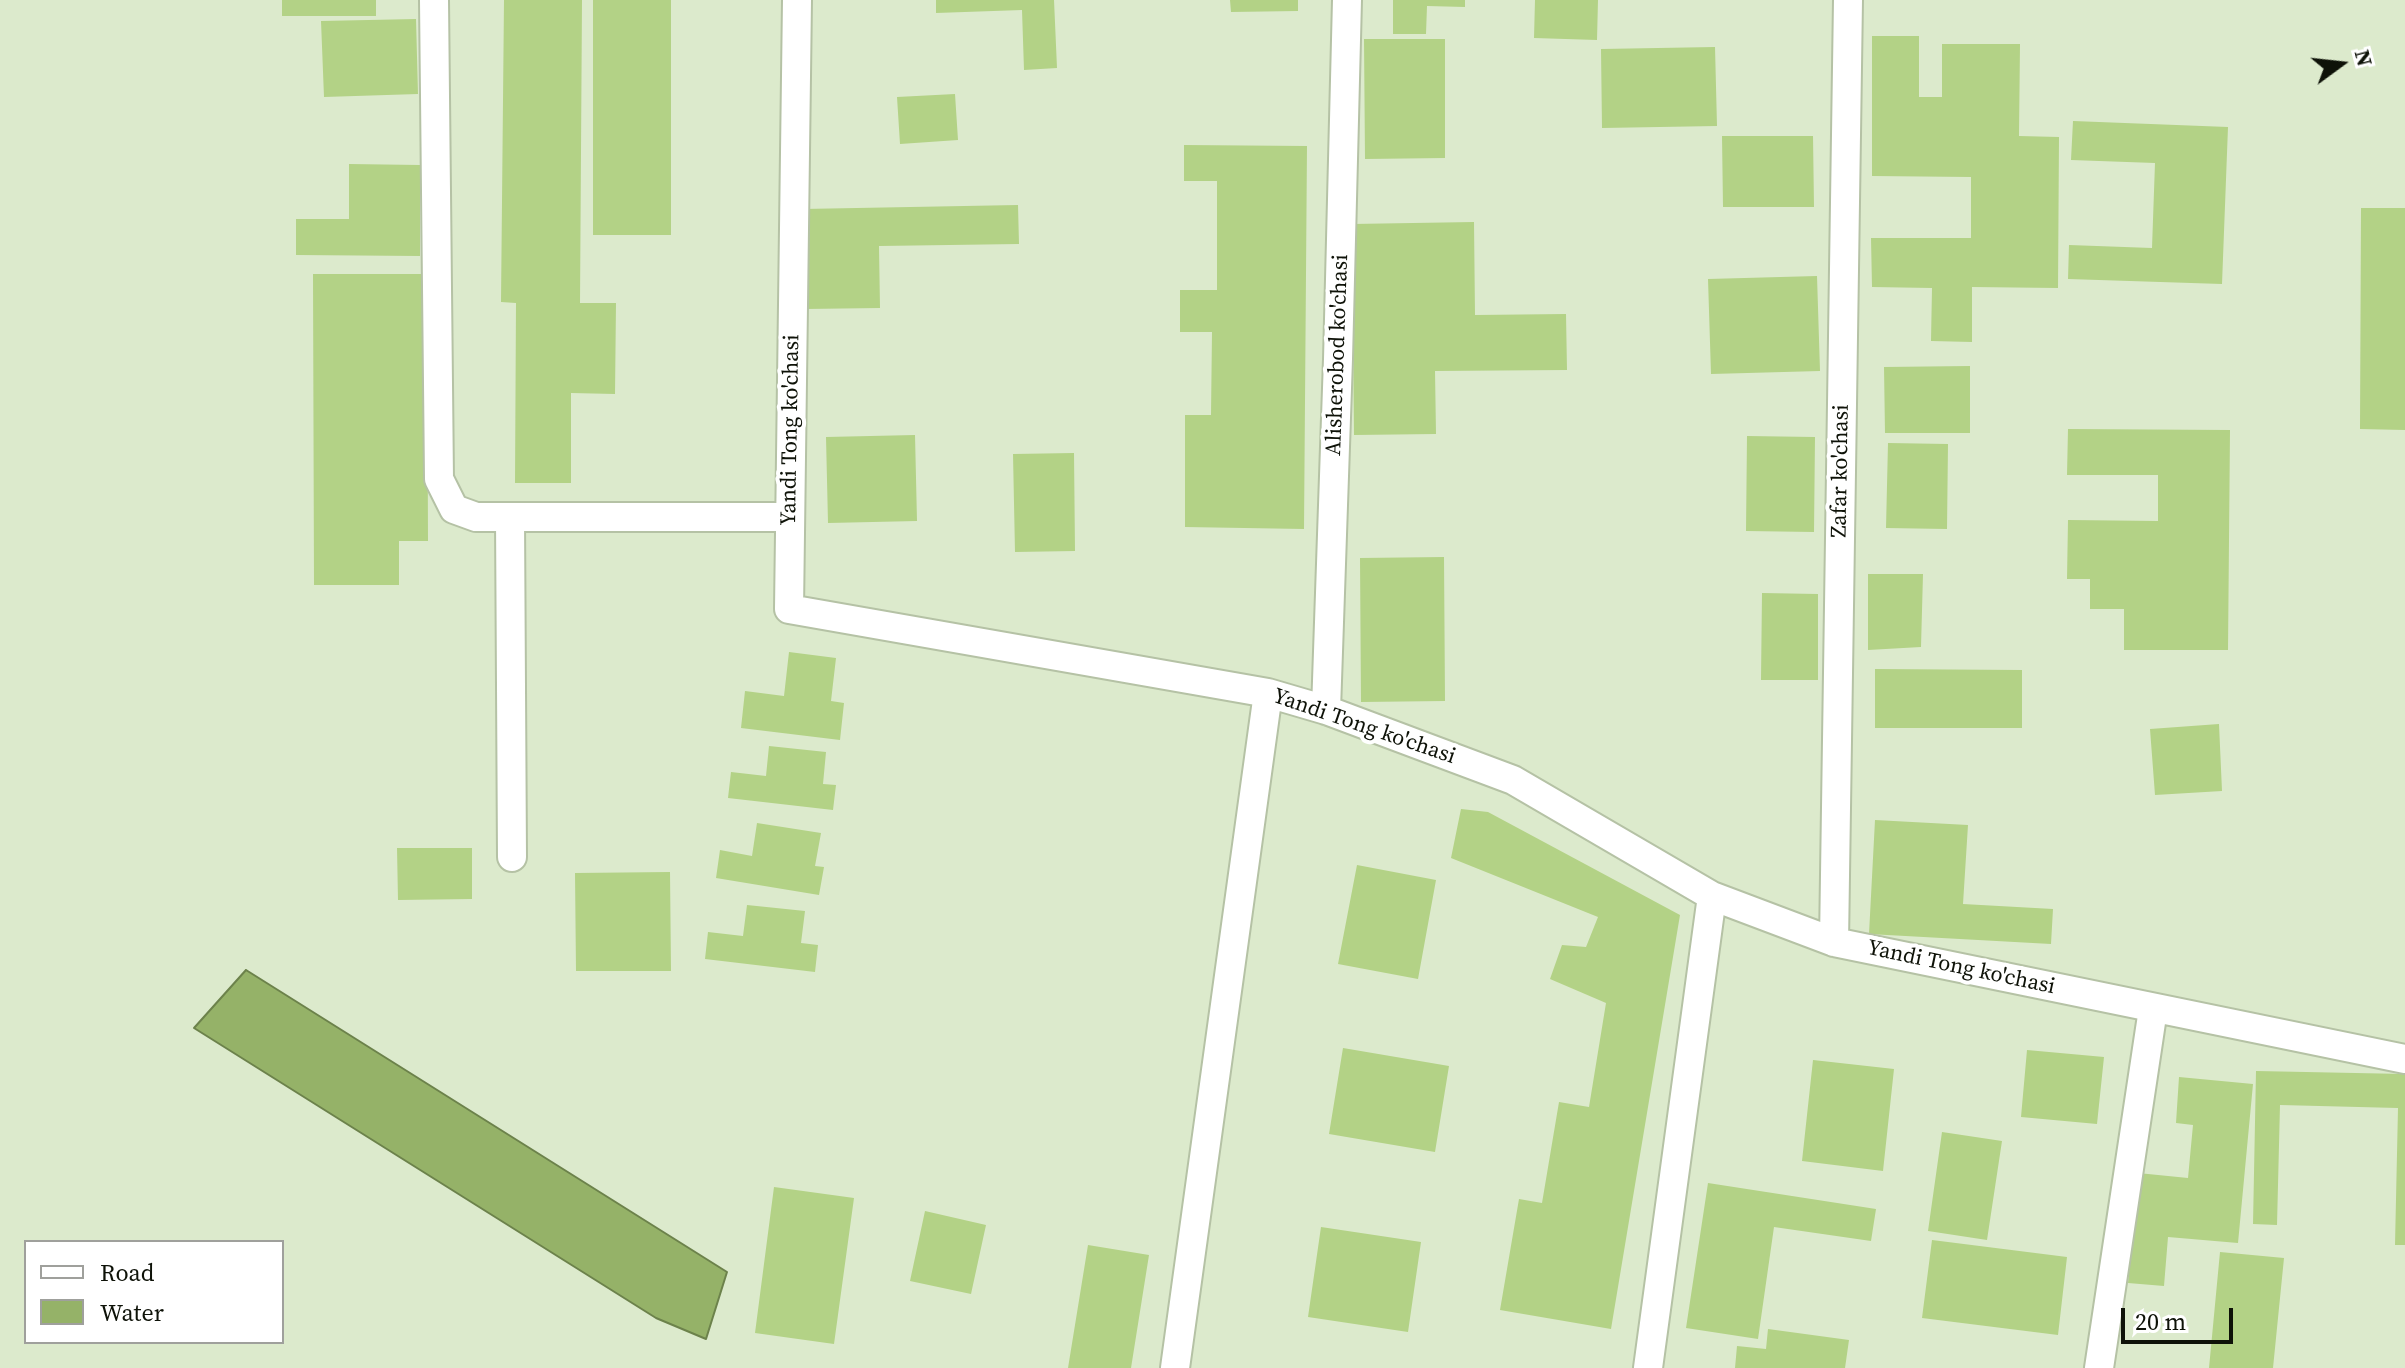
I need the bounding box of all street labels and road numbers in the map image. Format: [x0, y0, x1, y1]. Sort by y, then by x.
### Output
street label: Alisherobod ko'chasi [1321, 254, 1355, 456]
street label: Yandi Tong ko'chasi [776, 334, 806, 526]
street label: Zafar ko'chasi [1827, 404, 1855, 538]
street label: Yandi Tong ko'chasi [1269, 683, 1459, 771]
street label: Yandi Tong ko'chasi [1865, 935, 2057, 1001]

